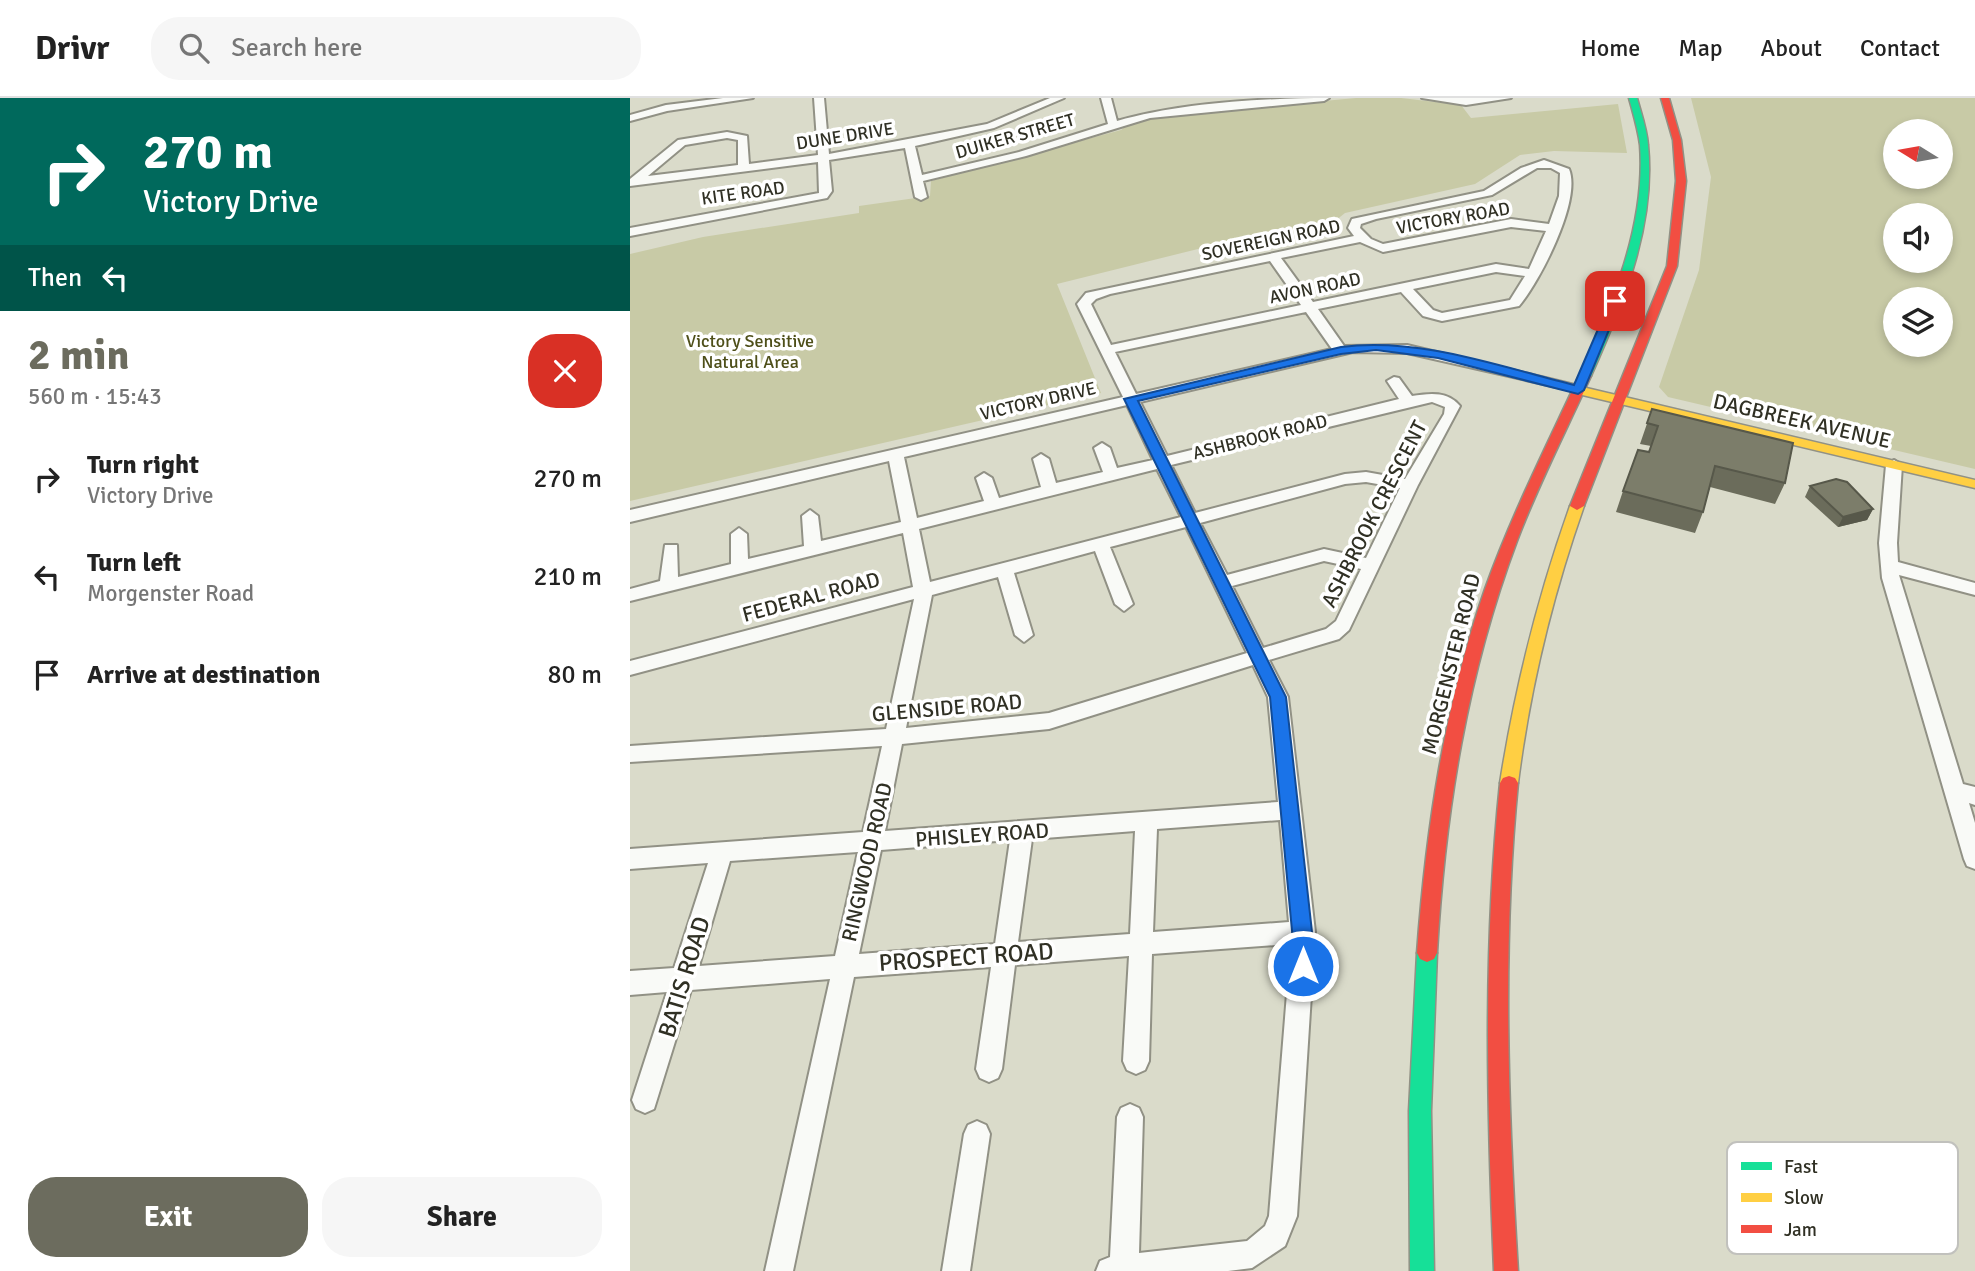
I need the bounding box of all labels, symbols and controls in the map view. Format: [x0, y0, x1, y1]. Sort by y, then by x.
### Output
search box [151, 17, 641, 80]
text: Drivr [35, 28, 109, 69]
icon: search [175, 29, 213, 67]
text: Search here [231, 32, 362, 64]
text: Home [1580, 33, 1640, 63]
text: Map [1678, 33, 1723, 63]
text: About [1761, 33, 1822, 63]
text: Contact [1860, 33, 1940, 63]
street label: DUIKER STREET [953, 108, 1077, 164]
street label: DUNE DRIVE [795, 117, 895, 155]
north arrow [1883, 119, 1953, 189]
map controls [1883, 119, 1953, 357]
text: 270 m [143, 122, 273, 182]
icon: right [28, 126, 119, 217]
street label: KITE ROAD [700, 176, 786, 210]
text: Victory Drive [143, 182, 319, 221]
street label: VICTORY ROAD [1395, 197, 1511, 239]
button: sound [1883, 203, 1953, 273]
street label: SOVEREIGN ROAD [1200, 215, 1342, 265]
icon: left [96, 259, 134, 297]
text: Then [28, 262, 82, 294]
street label: AVON ROAD [1267, 268, 1363, 308]
pin [1585, 271, 1645, 331]
icon: arrive [1596, 282, 1634, 320]
button: layers [1883, 287, 1953, 357]
text: 2 min [28, 330, 129, 381]
park label: Victory Sensitive Natural Area [686, 330, 814, 373]
button: close [528, 334, 602, 408]
street label: VICTORY DRIVE [978, 377, 1098, 425]
text: 560 m · 15:43 [28, 382, 162, 411]
street label: DAGBREEK AVENUE [1711, 388, 1893, 454]
street label: ASHBROOK ROAD [1190, 410, 1330, 464]
street label: ASHBROOK CRESCENT [1316, 416, 1433, 612]
text: Turn right [87, 449, 199, 481]
icon: right [28, 460, 66, 498]
text: 270 m [533, 463, 602, 495]
text: Victory Drive [87, 481, 213, 510]
text: Turn left [87, 547, 181, 579]
icon: left [28, 558, 66, 596]
text: 210 m [533, 561, 602, 593]
street label: FEDERAL ROAD [739, 566, 883, 628]
street label: MORGENSTER ROAD [1416, 571, 1486, 757]
text: Morgenster Road [87, 579, 254, 608]
icon: arrive [28, 656, 66, 694]
text: Arrive at destination [87, 659, 320, 691]
text: 80 m [547, 659, 602, 691]
street label: GLENSIDE ROAD [871, 688, 1023, 728]
street label: RINGWOOD ROAD [836, 780, 898, 944]
street label: PHISLEY ROAD [914, 817, 1050, 853]
street label: BATIS ROAD [651, 913, 717, 1041]
position arrow [1266, 929, 1340, 1003]
street label: PROSPECT ROAD [878, 936, 1054, 978]
legend [1727, 1142, 1958, 1254]
text: Fast [1784, 1155, 1818, 1179]
button: Exit [28, 1177, 308, 1257]
button: Share [322, 1177, 602, 1257]
text: Slow [1784, 1186, 1824, 1210]
text: Jam [1784, 1218, 1817, 1242]

